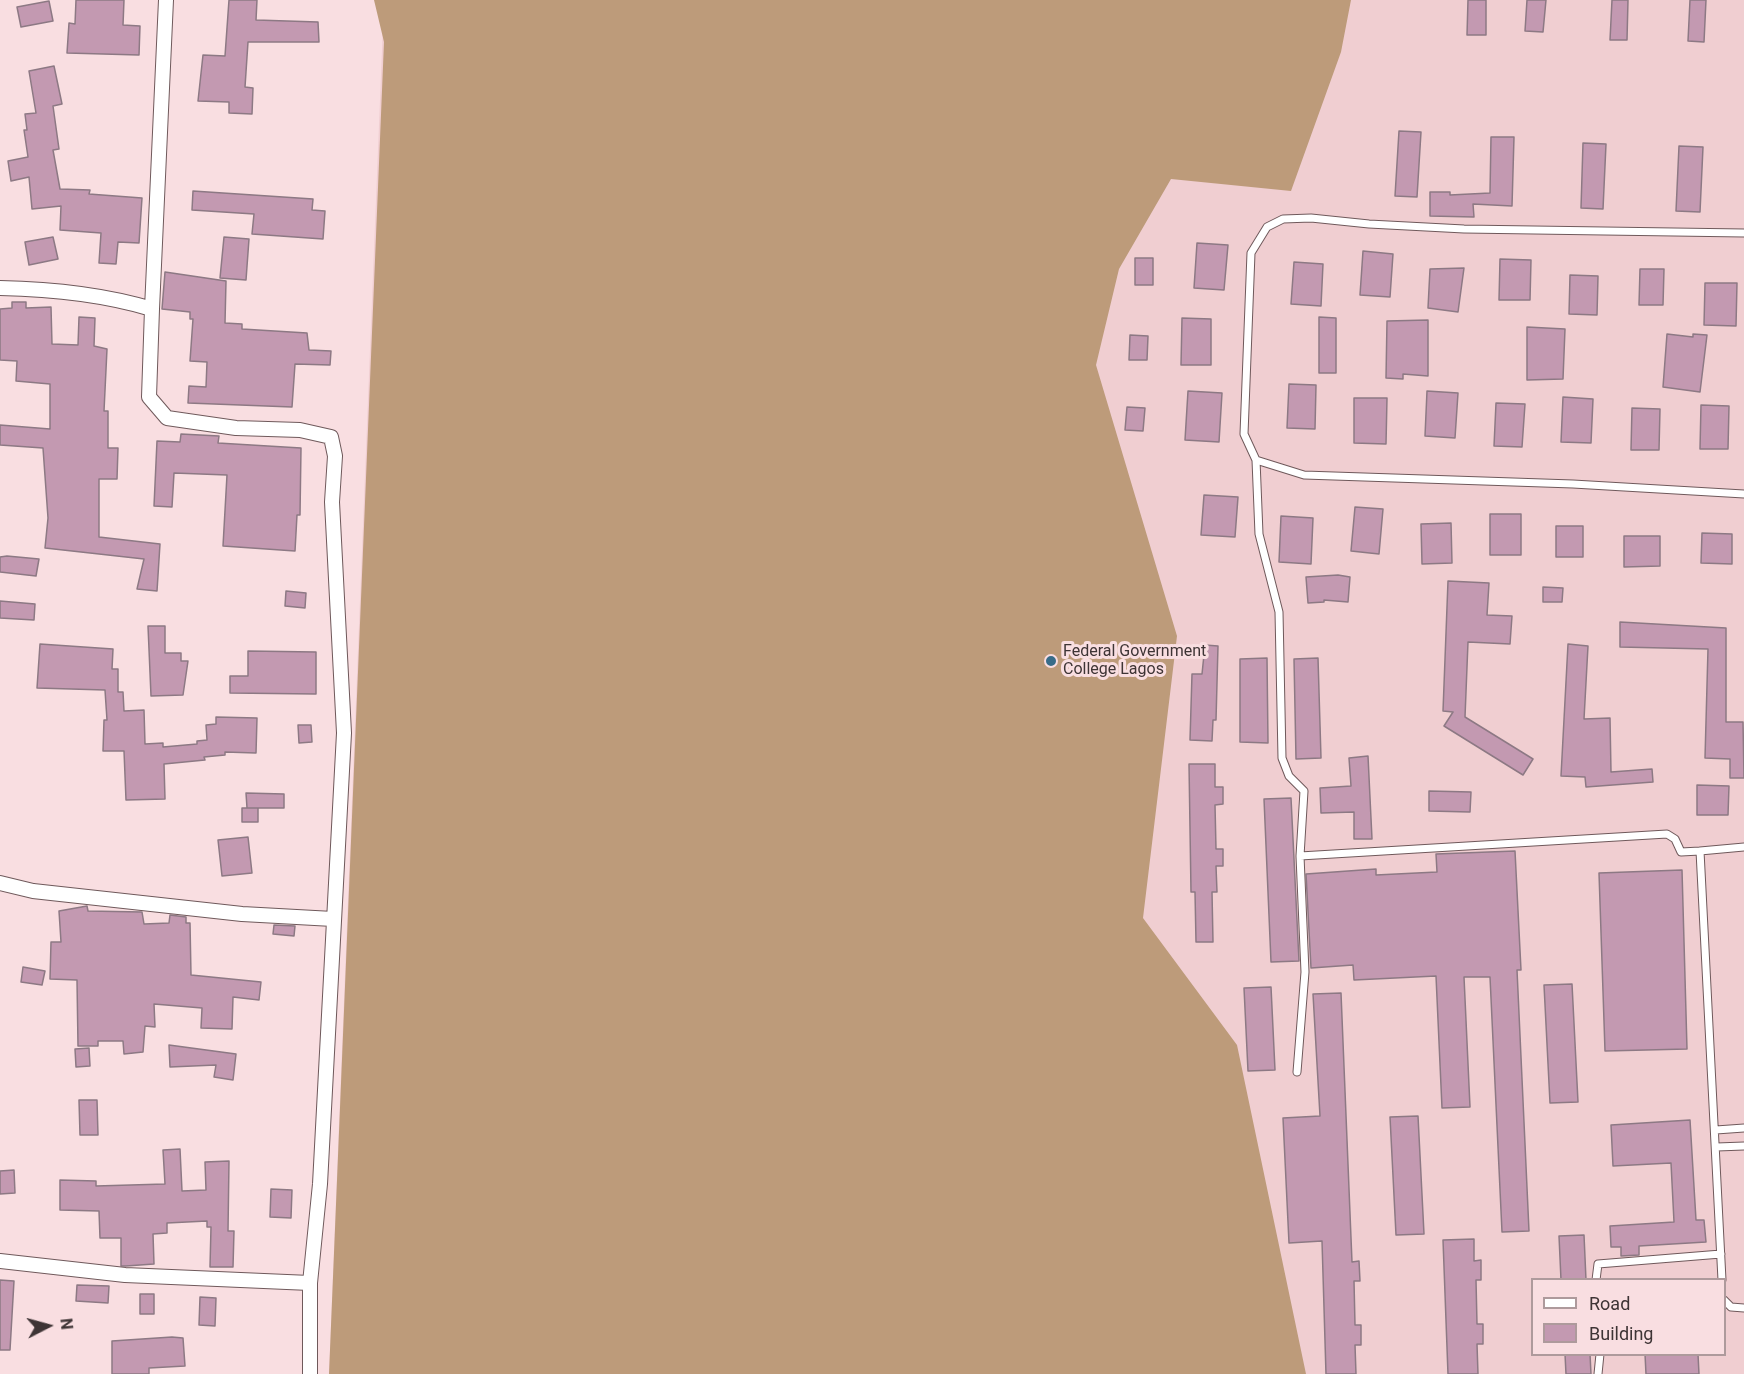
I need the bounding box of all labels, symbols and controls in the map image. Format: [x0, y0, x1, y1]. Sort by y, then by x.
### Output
place label: Federal Government College Lagos [1063, 642, 1206, 680]
marker: Federal Government College Lagos [1044, 654, 1058, 668]
legend [1531, 1278, 1726, 1356]
text: Road [1589, 1293, 1630, 1314]
north arrow [18, 1296, 78, 1356]
text: N [56, 1317, 76, 1331]
text: Building [1589, 1323, 1653, 1344]

